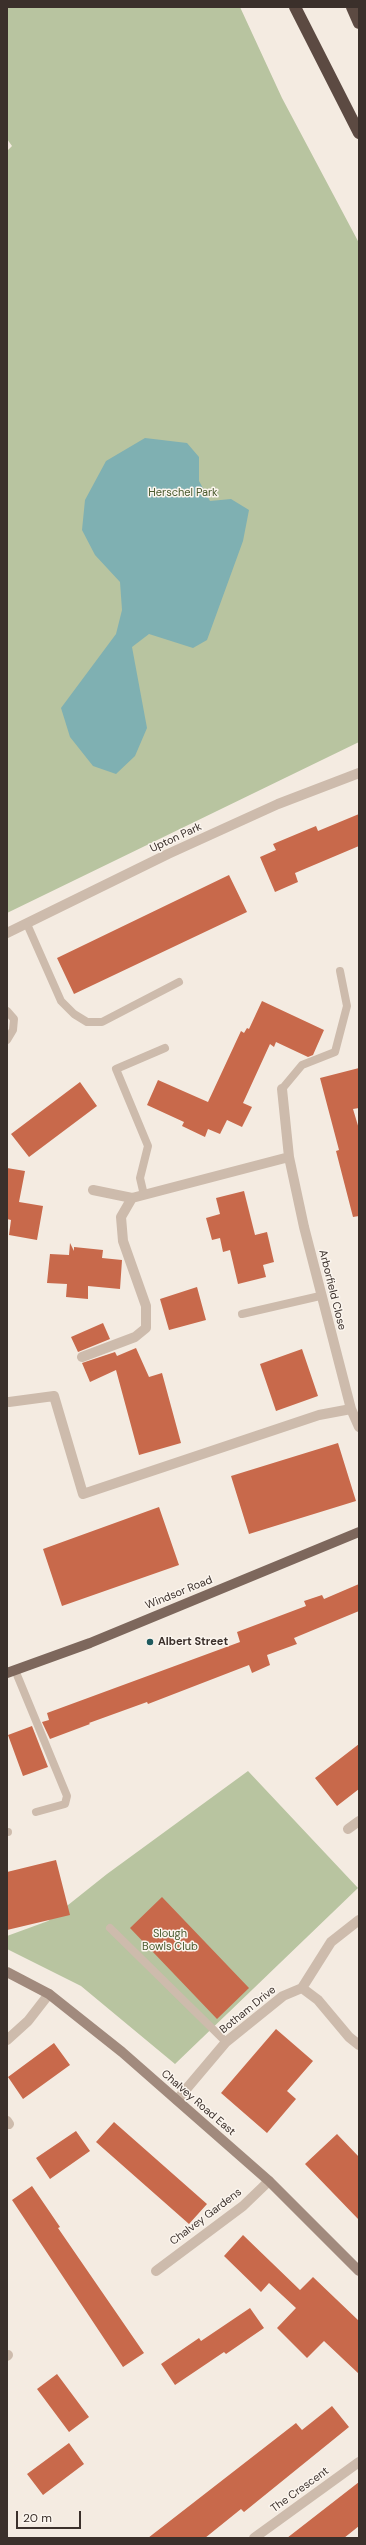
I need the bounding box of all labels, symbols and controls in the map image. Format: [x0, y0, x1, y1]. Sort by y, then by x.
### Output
park label: Herschel Park [148, 486, 218, 500]
street label: Upton Park [148, 820, 204, 856]
street label: Arborfield Close [316, 1249, 348, 1331]
street label: Windsor Road [144, 1574, 214, 1612]
place label: Albert Street [158, 1635, 228, 1649]
marker: Albert Street [145, 1637, 155, 1647]
park label: Slough Bowls Club [142, 1927, 198, 1953]
street label: Botham Drive [217, 1983, 279, 2037]
street label: Chalvey Road East [158, 2067, 238, 2139]
street label: Chalvey Gardens [168, 2186, 244, 2248]
street label: The Crescent [268, 2465, 332, 2515]
scale bar [18, 2503, 83, 2529]
text: 20 m [23, 2510, 52, 2526]

